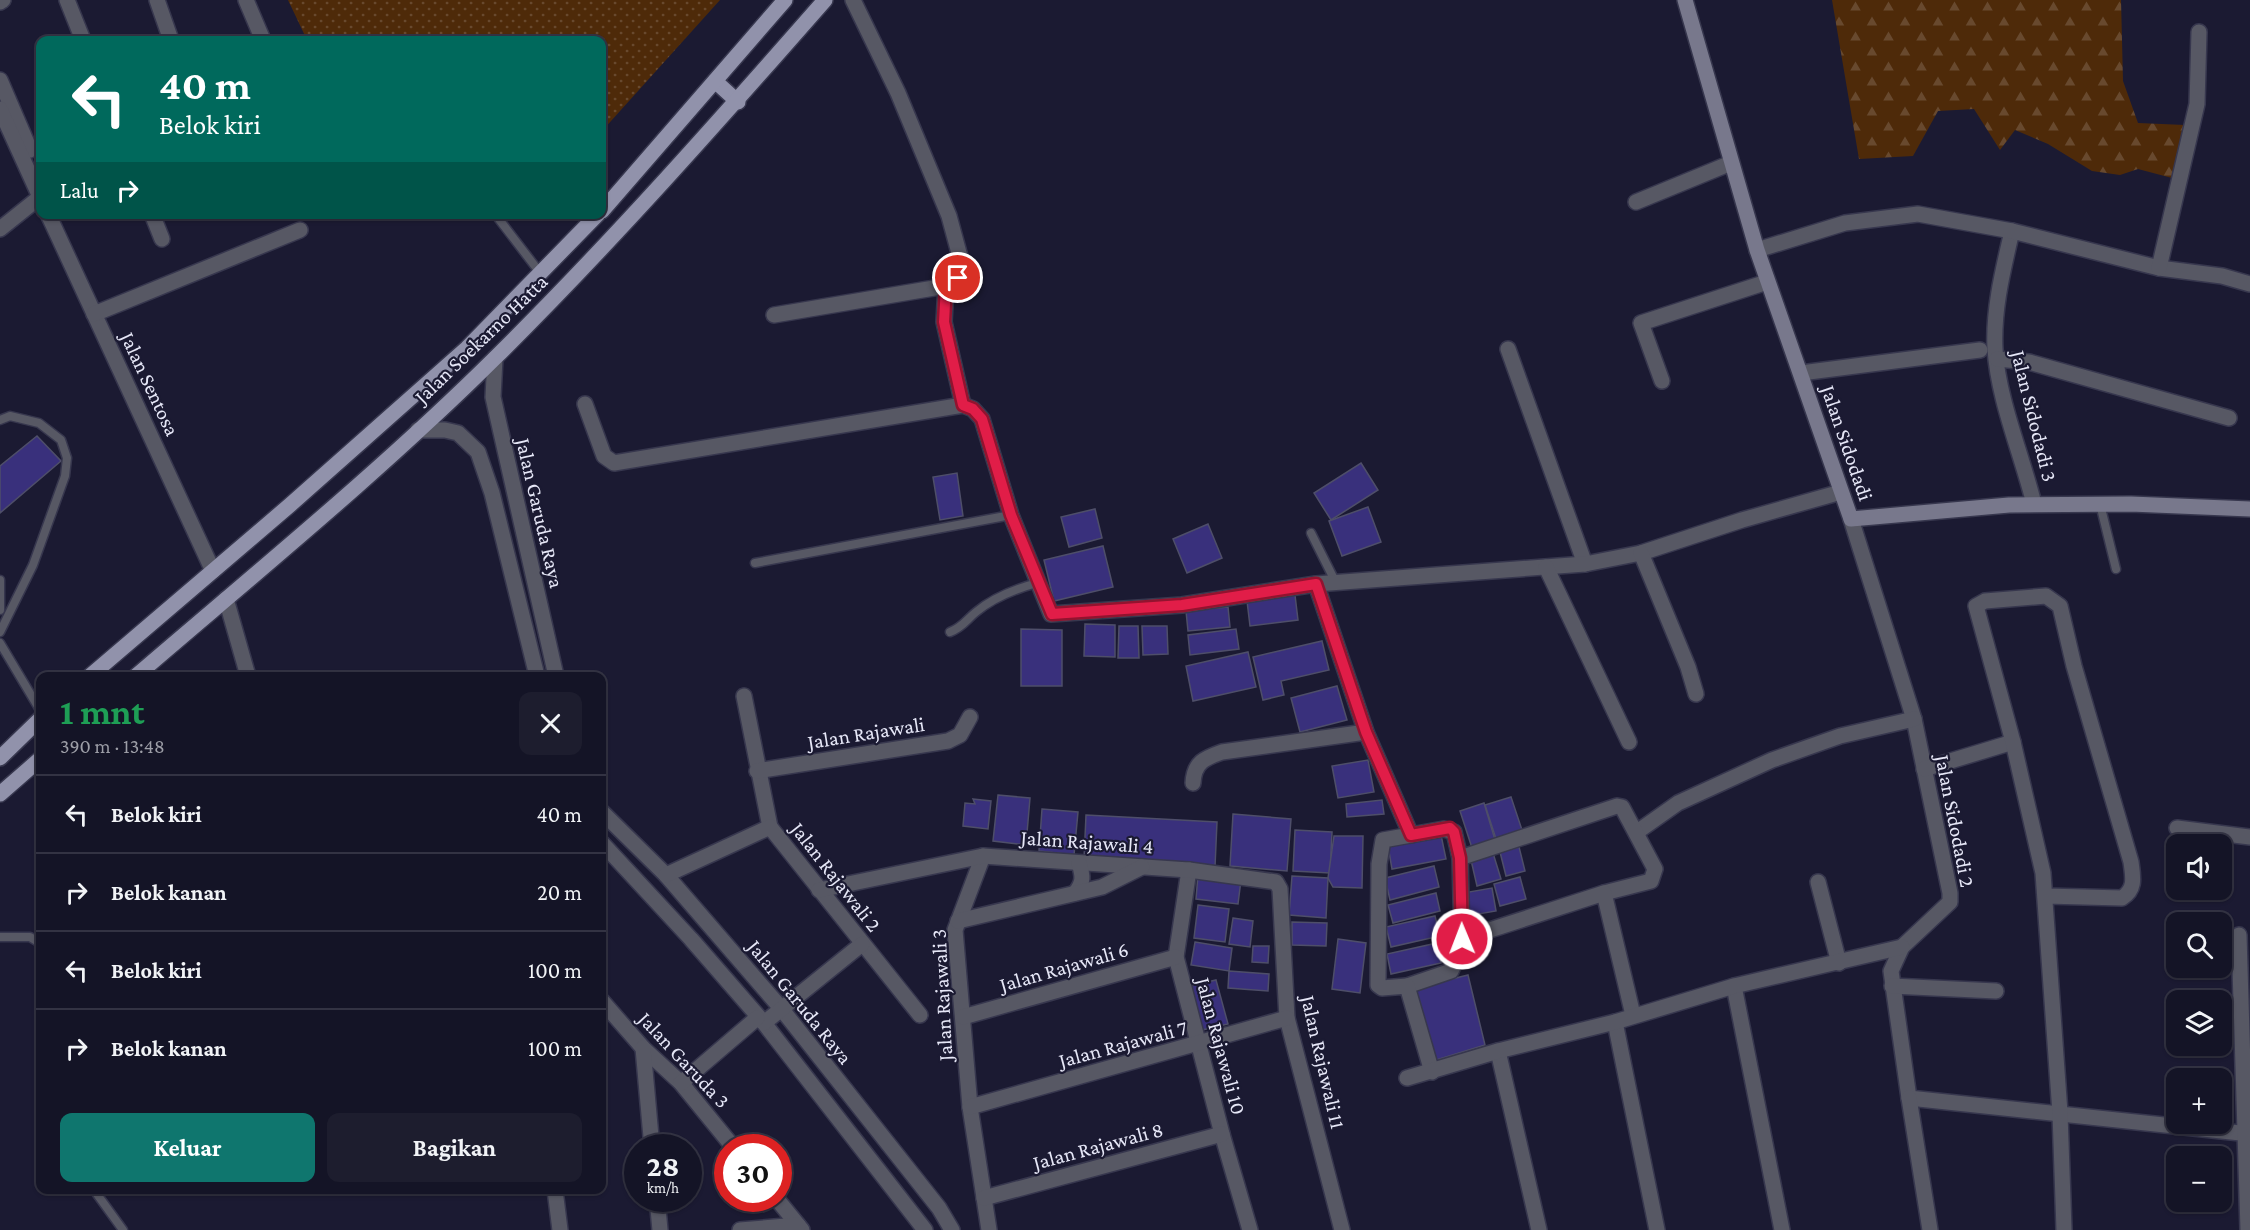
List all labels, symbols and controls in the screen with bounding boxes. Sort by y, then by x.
icon: left [60,60,138,138]
text: 40 m [159,61,251,108]
text: Belok kiri [159,110,261,140]
icon: right [111,174,144,207]
text: Lalu [60,178,99,203]
pin [932,252,983,303]
icon: arrive [941,261,974,294]
street label: Jalan Soekarno Hatta [408,269,553,410]
street label: Jalan Sentosa [115,326,185,440]
street label: Jalan Sidodadi 3 [2006,346,2062,484]
street label: Jalan Sidodadi [1815,380,1878,504]
street label: Jalan Garuda Raya [511,434,569,591]
text: 1 mnt [60,692,145,732]
button: close [519,692,582,755]
street label: Jalan Rajawali [804,712,927,754]
text: 390 m · 13:48 [60,735,165,757]
street label: Jalan Sidodadi 2 [1930,751,1980,889]
icon: left [60,798,93,831]
text: Belok kiri [111,802,202,827]
text: 40 m [537,802,582,827]
street label: Jalan Rajawali 2 [785,816,886,937]
street label: Jalan Rajawali 4 [1018,825,1154,859]
map controls [2166,834,2232,1212]
button: sound [2166,834,2232,900]
icon: right [60,876,93,909]
text: Belok kanan [111,880,227,905]
text: 20 m [537,880,582,905]
position arrow [1430,907,1494,971]
button: search [2166,912,2232,978]
street label: Jalan Rajawali 3 [927,928,958,1064]
street label: Jalan Garuda Raya [741,933,858,1069]
street label: Jalan Rajawali 6 [995,937,1131,997]
icon: left [60,954,93,987]
text: Belok kiri [111,958,202,983]
text: 100 m [528,958,582,983]
street label: Jalan Rajawali 10 [1191,973,1251,1117]
button: layers [2166,990,2232,1056]
street label: Jalan Rajawali 11 [1296,991,1350,1131]
street label: Jalan Garuda 3 [632,1005,735,1113]
street label: Jalan Rajawali 7 [1054,1015,1190,1073]
icon: right [60,1032,93,1065]
text: Belok kanan [111,1036,227,1061]
text: 100 m [528,1036,582,1061]
button: + [2166,1068,2232,1134]
button: Keluar [60,1113,315,1182]
button: Bagikan [327,1113,582,1182]
street label: Jalan Rajawali 8 [1028,1117,1166,1175]
speed limit sign: 30 [714,1134,792,1212]
button: − [2166,1146,2232,1212]
text: 28 [647,1149,679,1182]
text: km/h [647,1180,679,1196]

